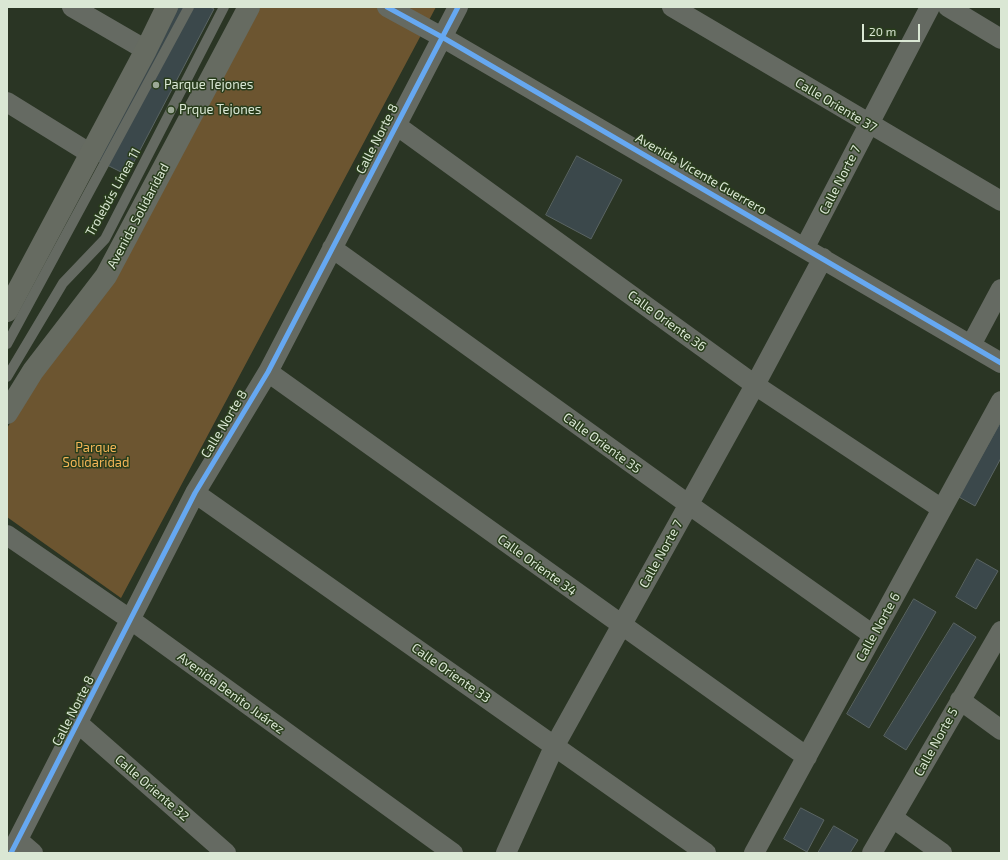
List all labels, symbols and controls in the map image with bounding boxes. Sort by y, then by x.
scale bar [864,16,922,42]
text: 20 m [869,24,896,38]
street label: Calle Oriente 37 [792,74,880,136]
place label: Parque Tejones [164,77,253,93]
marker: Parque Tejones [151,80,161,90]
street label: Calle Norte 8 [353,101,401,177]
place label: Prque Tejones [179,102,261,118]
marker: Prque Tejones [166,105,176,115]
street label: Avenida Vicente Guerrero [633,130,769,218]
street label: Calle Norte 7 [816,143,864,217]
street label: Trolebús Línea 11 [82,145,144,239]
street label: Avenida Solidaridad [104,161,172,271]
street label: Calle Oriente 36 [625,287,709,355]
street label: Calle Norte 8 [198,387,250,461]
street label: Calle Oriente 35 [560,409,644,477]
park label: Parque Solidaridad [63,440,129,471]
street label: Calle Norte 7 [636,517,686,591]
street label: Calle Oriente 34 [494,531,580,599]
street label: Calle Norte 6 [853,590,903,664]
street label: Calle Oriente 33 [408,640,494,706]
street label: Avenida Benito Juárez [174,649,288,737]
street label: Calle Norte 8 [49,673,97,749]
street label: Calle Norte 5 [911,705,961,779]
street label: Calle Oriente 32 [112,752,192,824]

